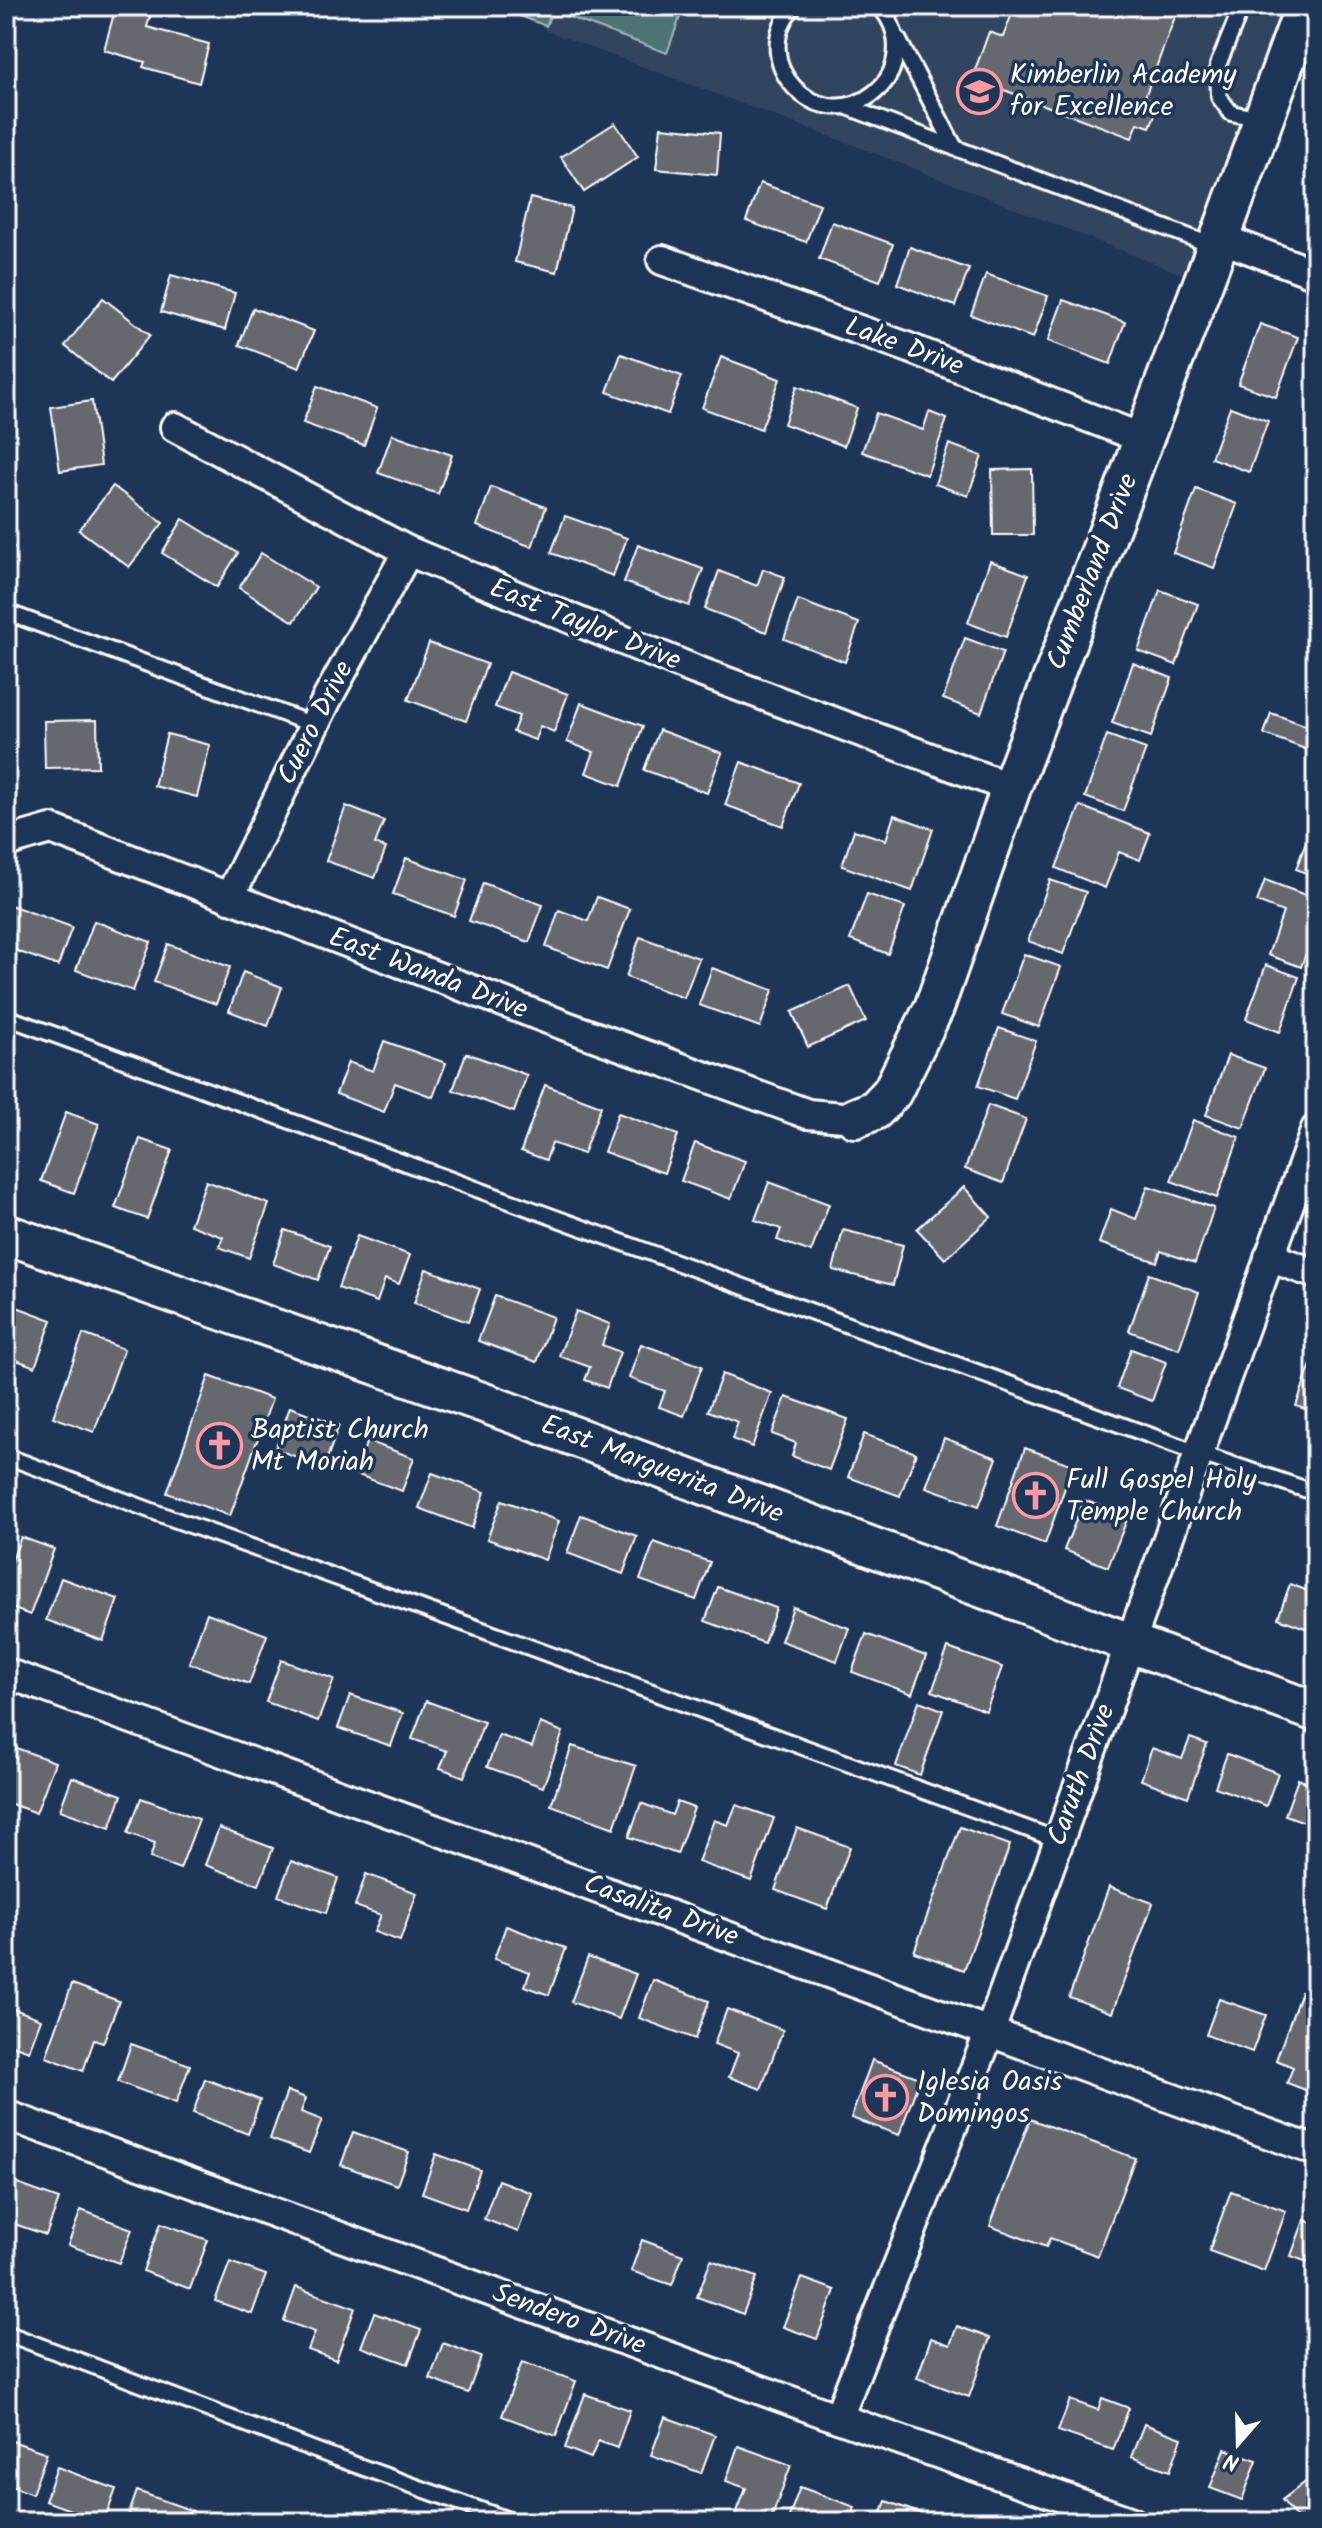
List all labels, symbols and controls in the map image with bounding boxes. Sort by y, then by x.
place label: Kimberlin Academy for Excellence [1010,53,1237,130]
school or university icon: Kimberlin Academy for Excellence [955,67,1003,115]
street label: Lake Drive [838,305,970,389]
street label: Cumberland Drive [1035,467,1151,677]
street label: East Taylor Drive [482,566,688,684]
street label: Cuero Drive [265,653,367,793]
street label: East Wanda Drive [322,915,535,1033]
street label: East Marguerita Drive [534,1403,790,1537]
place label: Baptist Church Mt Moriah [251,1408,429,1485]
church icon: Baptist Church Mt Moriah [196,1422,244,1470]
place label: Full Gospel Holy Temple Church [1066,1458,1257,1535]
church icon: Full Gospel Holy Temple Church [1011,1472,1059,1520]
street label: Caruth Drive [1036,1697,1129,1852]
street label: Casalita Drive [577,1862,745,1960]
place label: Iglesia Oasis Domingos [917,2060,1062,2137]
church icon: Iglesia Oasis Domingos [862,2074,910,2122]
street label: Sendero Drive [486,2271,653,2369]
north arrow [1198,2404,1278,2484]
text: N [1219,2442,1245,2479]

